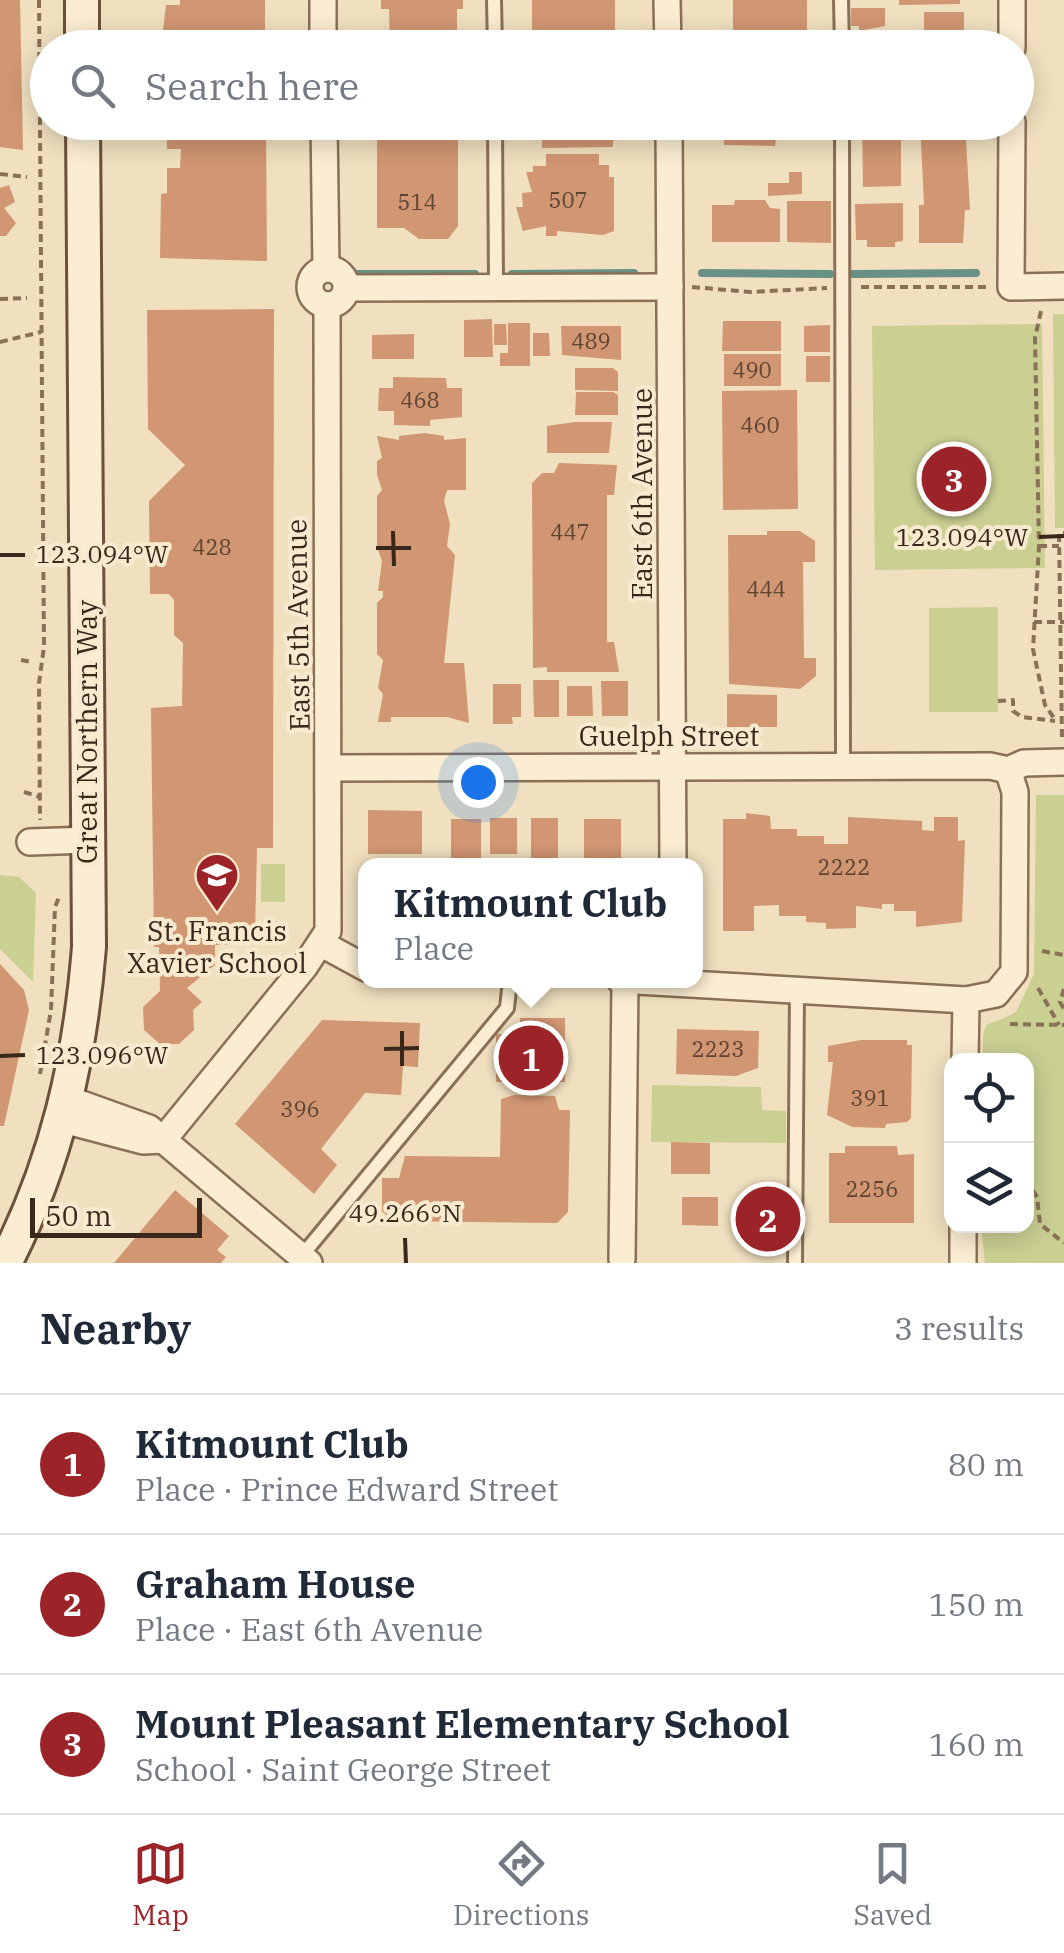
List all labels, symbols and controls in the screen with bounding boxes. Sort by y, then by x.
search box [30,30,1034,140]
icon: search [65,58,120,113]
text: Search here [145,61,359,110]
house number: 507 [548,185,588,214]
house number: 514 [397,187,437,216]
house number: 489 [571,326,611,355]
house number: 490 [732,355,772,384]
house number: 468 [400,385,440,414]
street label: East 6th Avenue [623,388,660,600]
house number: 460 [740,410,780,439]
pin: 3 [922,442,986,516]
house number: 447 [550,517,590,546]
street label: East 5th Avenue [277,519,318,731]
text: 123.094°W [896,520,1028,553]
house number: 428 [192,532,232,561]
text: 123.094°W [36,537,168,570]
house number: 444 [746,574,786,603]
street label: Great Northern Way [68,600,105,864]
street label: Guelph Street [579,717,759,754]
your location [453,757,504,808]
school or university icon: St. Francis Xavier School [194,852,240,913]
house number: 2222 [818,852,870,881]
popup [358,858,703,988]
text: Kitmount Club [394,878,667,927]
place label: St. Francis Xavier School [127,912,307,981]
text: Place [394,927,474,969]
pin: 1 [498,1020,564,1096]
house number: 2223 [692,1034,744,1063]
text: 123.096°W [36,1038,168,1071]
map controls [944,1053,1034,1233]
button: locate [944,1053,1034,1143]
house number: 391 [850,1083,890,1112]
house number: 396 [280,1094,320,1123]
button: layers [944,1143,1034,1233]
house number: 2256 [846,1174,898,1203]
pin: 2 [736,1182,800,1256]
scale bar [30,1193,202,1238]
text: 49.266°N [349,1196,461,1229]
text: 50 m [45,1197,112,1234]
text: Nearby [40,1301,191,1356]
text: 3 results [894,1307,1024,1349]
text: Kitmount Club [135,1419,409,1468]
text: 1 [63,1443,82,1485]
text: 80 m [948,1443,1024,1485]
text: Place · Prince Edward Street [135,1468,558,1510]
text: Graham House [135,1559,415,1608]
text: 2 [63,1583,82,1625]
text: 150 m [928,1583,1024,1625]
text: Place · East 6th Avenue [135,1608,483,1650]
text: Mount Pleasant Elementary School [135,1699,790,1748]
text: 3 [63,1723,82,1765]
text: 160 m [928,1723,1024,1765]
text: School · Saint George Street [135,1748,551,1790]
tab: Map [132,1836,189,1933]
tab: Directions [453,1836,590,1933]
tab: Saved [854,1836,932,1933]

